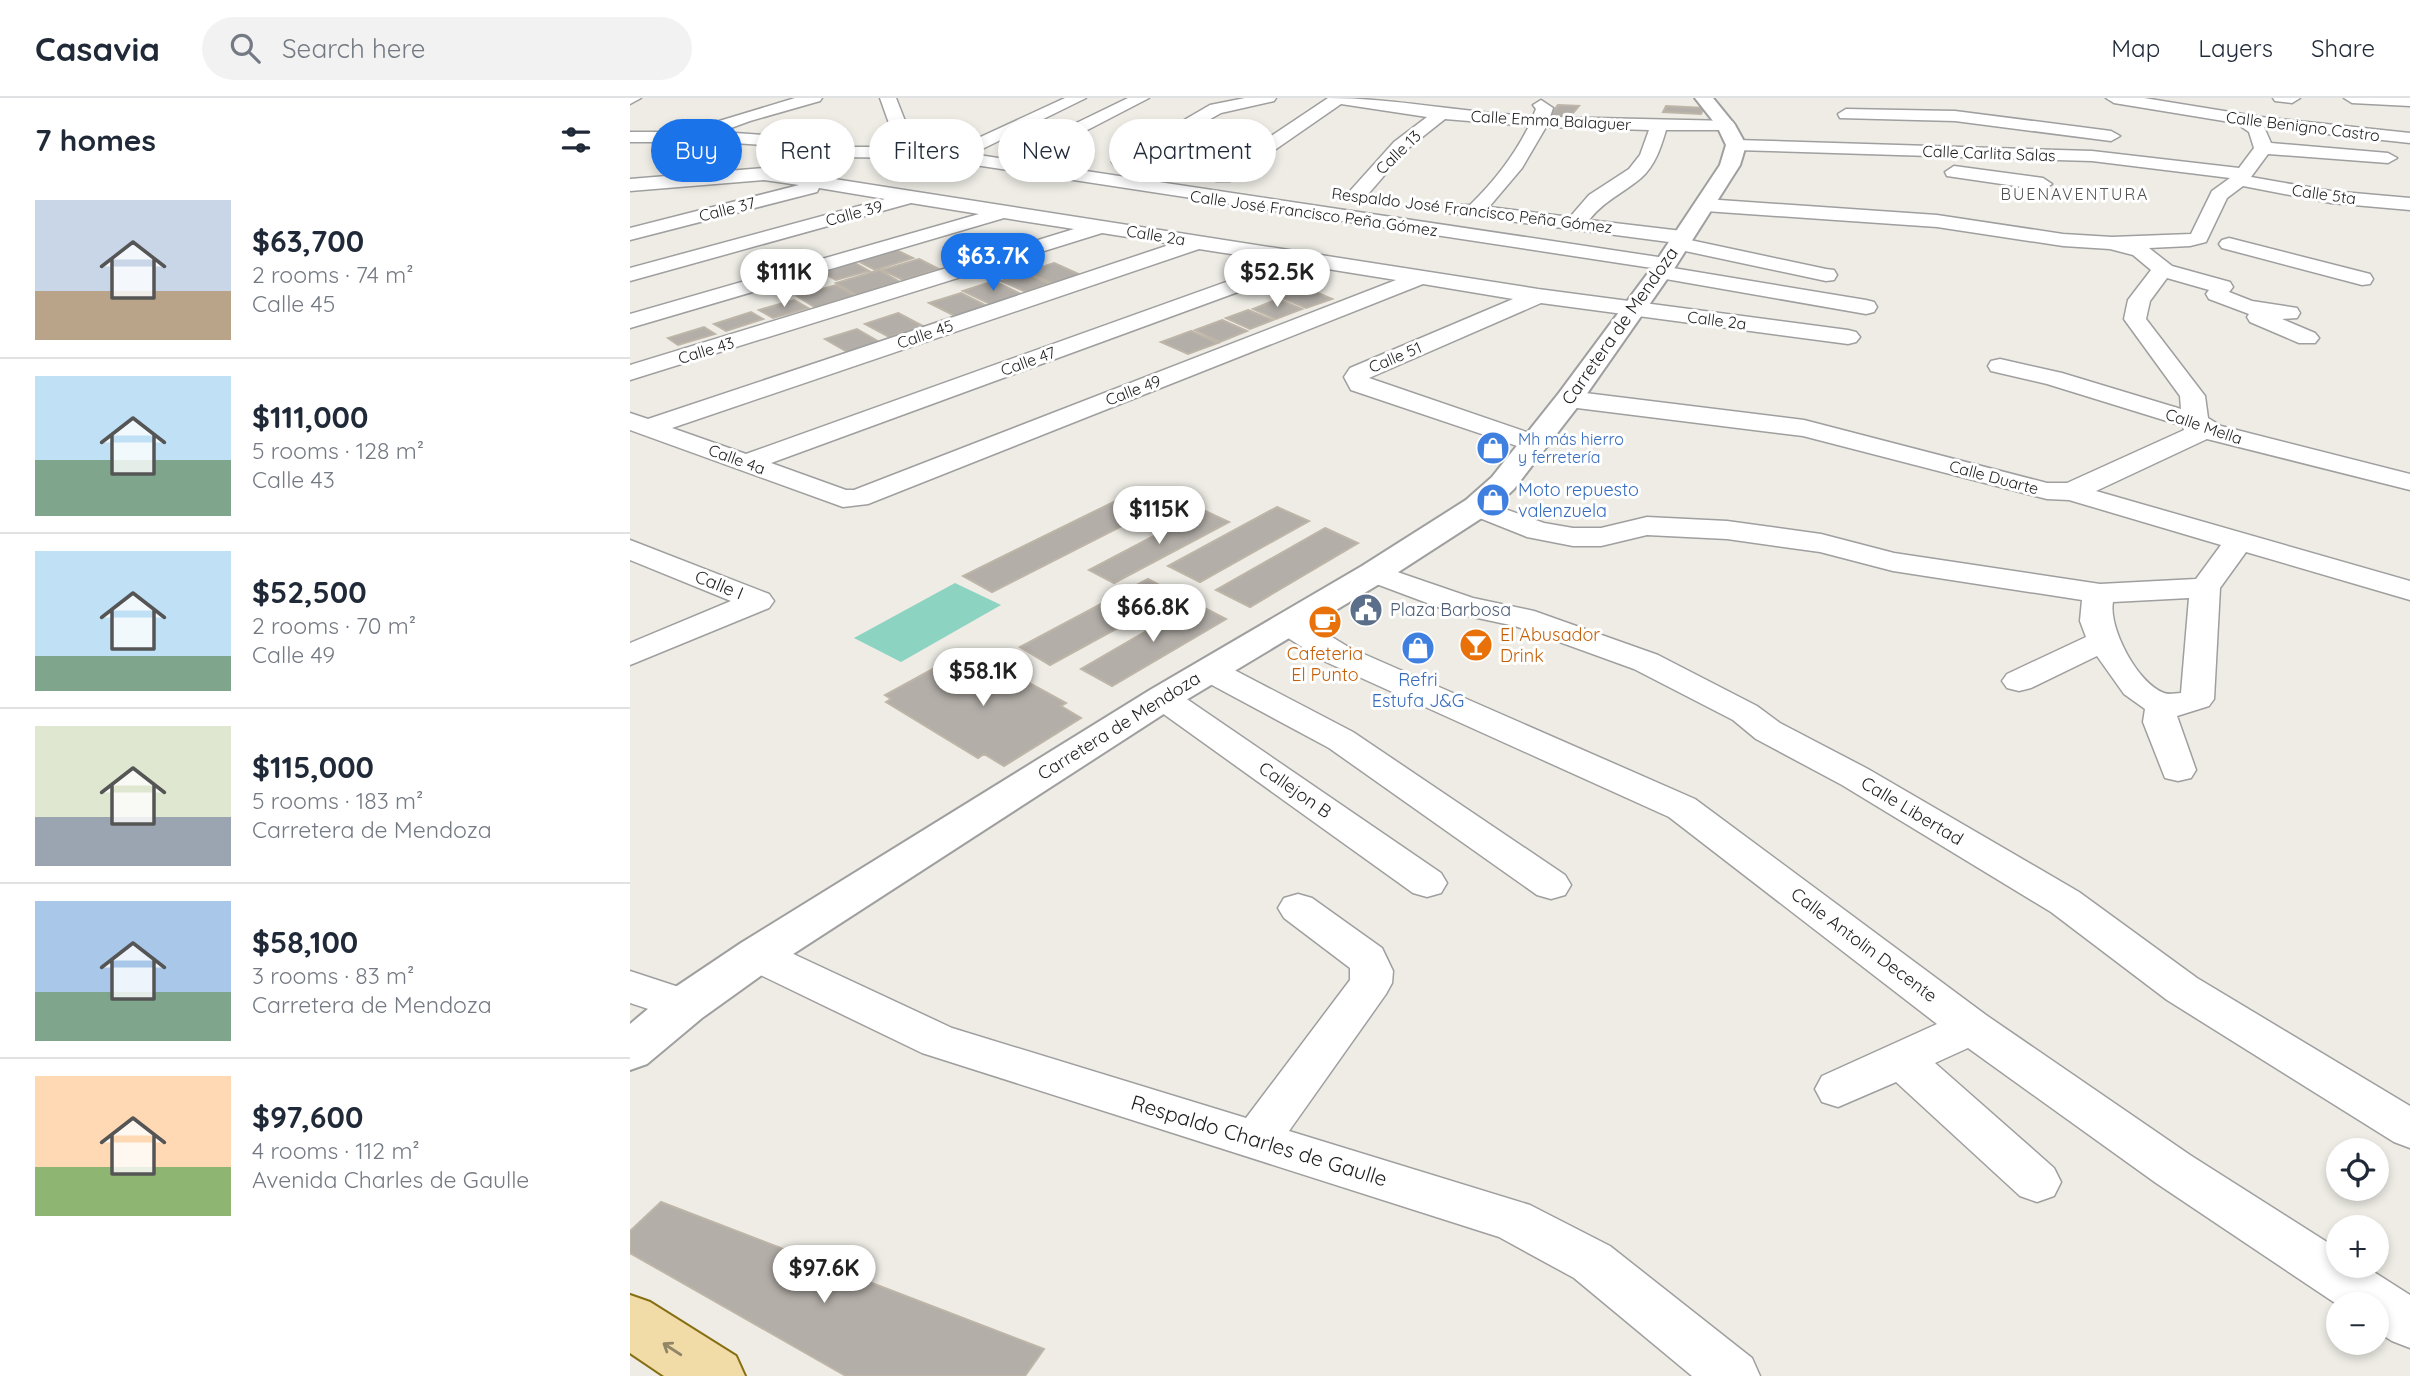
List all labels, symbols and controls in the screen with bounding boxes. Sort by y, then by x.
search box [202,17,692,80]
text: Casavia [35,28,160,69]
icon: search [226,29,264,67]
text: Search here [282,32,426,65]
text: Map [2111,33,2160,63]
text: Layers [2198,33,2273,63]
text: Share [2311,33,2375,63]
street label: Calle Emma Balaguer [1470,106,1632,134]
street label: Calle Benigno Castro [2225,107,2381,145]
chip: Buy [651,119,742,182]
chip: Rent [756,119,855,182]
chip: Filters [869,119,984,182]
chip: New [998,119,1095,182]
chip: Apartment [1109,119,1276,182]
text: 7 homes [35,121,156,159]
icon: filters [557,121,595,159]
street label: Calle 13 [1371,126,1425,178]
street label: Calle Carlita Salas [1922,141,2056,165]
street label: Calle 5ta [2291,180,2357,208]
street label: Respaldo José Francisco Peña Gómez [1330,183,1614,237]
district label: BUENAVENTURA [2001,184,2149,204]
street label: Calle José Francisco Peña Gómez [1189,186,1439,240]
street label: Calle 37 [697,192,757,226]
street label: Calle 39 [823,196,885,230]
street label: Calle 2a [1125,220,1187,250]
text: $63,700 [252,222,364,260]
icon: home [91,228,175,312]
pin: $63.7K [936,234,1050,293]
text: $63.7K [957,241,1029,270]
street label: Carretera de Mendoza [1556,242,1683,409]
pin: $111K [735,250,833,309]
pin: $52.5K [1220,250,1334,309]
text: $111K [756,257,812,286]
text: $52.5K [1240,257,1314,286]
text: 2 rooms · 74 m² [252,260,414,289]
text: Calle 45 [252,289,335,318]
street label: Calle 2a [1686,306,1748,334]
street label: Calle 45 [894,315,956,353]
street label: Calle 43 [676,332,736,368]
street label: Calle 51 [1366,337,1424,377]
street label: Calle 47 [998,342,1058,380]
street label: Calle 49 [1102,370,1164,410]
text: $111,000 [252,398,368,436]
icon: home [91,404,175,488]
street label: Calle Mella [2163,404,2245,448]
shop icon: Mh más hierro y ferretería [1474,429,1512,467]
place label: Mh más hierro y ferretería [1518,429,1624,467]
text: 5 rooms · 128 m² [252,436,424,465]
street label: Calle 4a [706,440,768,478]
street label: Calle Duarte [1947,455,2041,499]
text: Calle 43 [252,465,335,494]
place label: Moto repuesto valenzuela [1518,478,1639,522]
shop icon: Moto repuesto valenzuela [1474,481,1512,519]
pin: $115K [1110,486,1208,546]
text: $115K [1129,494,1189,523]
street label: Calle I [692,564,747,605]
text: $52,500 [252,573,367,611]
icon: home [91,579,175,663]
pin: $66.8K [1096,584,1210,644]
public building icon: Plaza Barbosa [1347,591,1385,629]
text: $66.8K [1117,592,1189,621]
place label: Plaza Barbosa [1390,598,1511,621]
cafe icon: Cafeteria El Punto [1306,603,1344,641]
text: 2 rooms · 70 m² [252,611,416,640]
place label: El Abusador Drink [1500,623,1600,667]
bar icon: El Abusador Drink [1457,626,1495,664]
shop icon: Refri Estufa J&G [1399,629,1437,667]
text: Calle 49 [252,640,335,669]
place label: Cafeteria El Punto [1287,642,1363,686]
pin: $58.1K [926,648,1040,708]
text: $58.1K [949,656,1017,685]
street label: Carretera de Mendoza [1033,666,1204,785]
place label: Refri Estufa J&G [1372,668,1464,712]
text: $115,000 [252,748,374,786]
icon: home [91,754,175,838]
street label: Callejon B [1254,756,1336,823]
street label: Calle Libertad [1857,771,1968,850]
text: 5 rooms · 183 m² [252,786,423,815]
text: Carretera de Mendoza [252,815,492,844]
street label: Calle Antolin Decente [1787,882,1942,1007]
text: $58,100 [252,923,358,961]
icon: home [91,929,175,1013]
text: 3 rooms · 83 m² [252,961,414,990]
text: Carretera de Mendoza [252,990,492,1019]
street label: Respaldo Charles de Gaulle [1128,1089,1390,1191]
text: $97,600 [252,1098,363,1136]
icon: home [91,1104,175,1188]
text: 4 rooms · 112 m² [252,1136,420,1165]
map controls [2326,1138,2389,1355]
button: locate [2326,1138,2389,1201]
text: Avenida Charles de Gaulle [252,1165,529,1194]
button: + [2326,1215,2389,1278]
pin: $97.6K [767,1246,881,1305]
text: $97.6K [789,1253,859,1282]
button: − [2326,1292,2389,1355]
one-way arrow [663,1341,683,1355]

